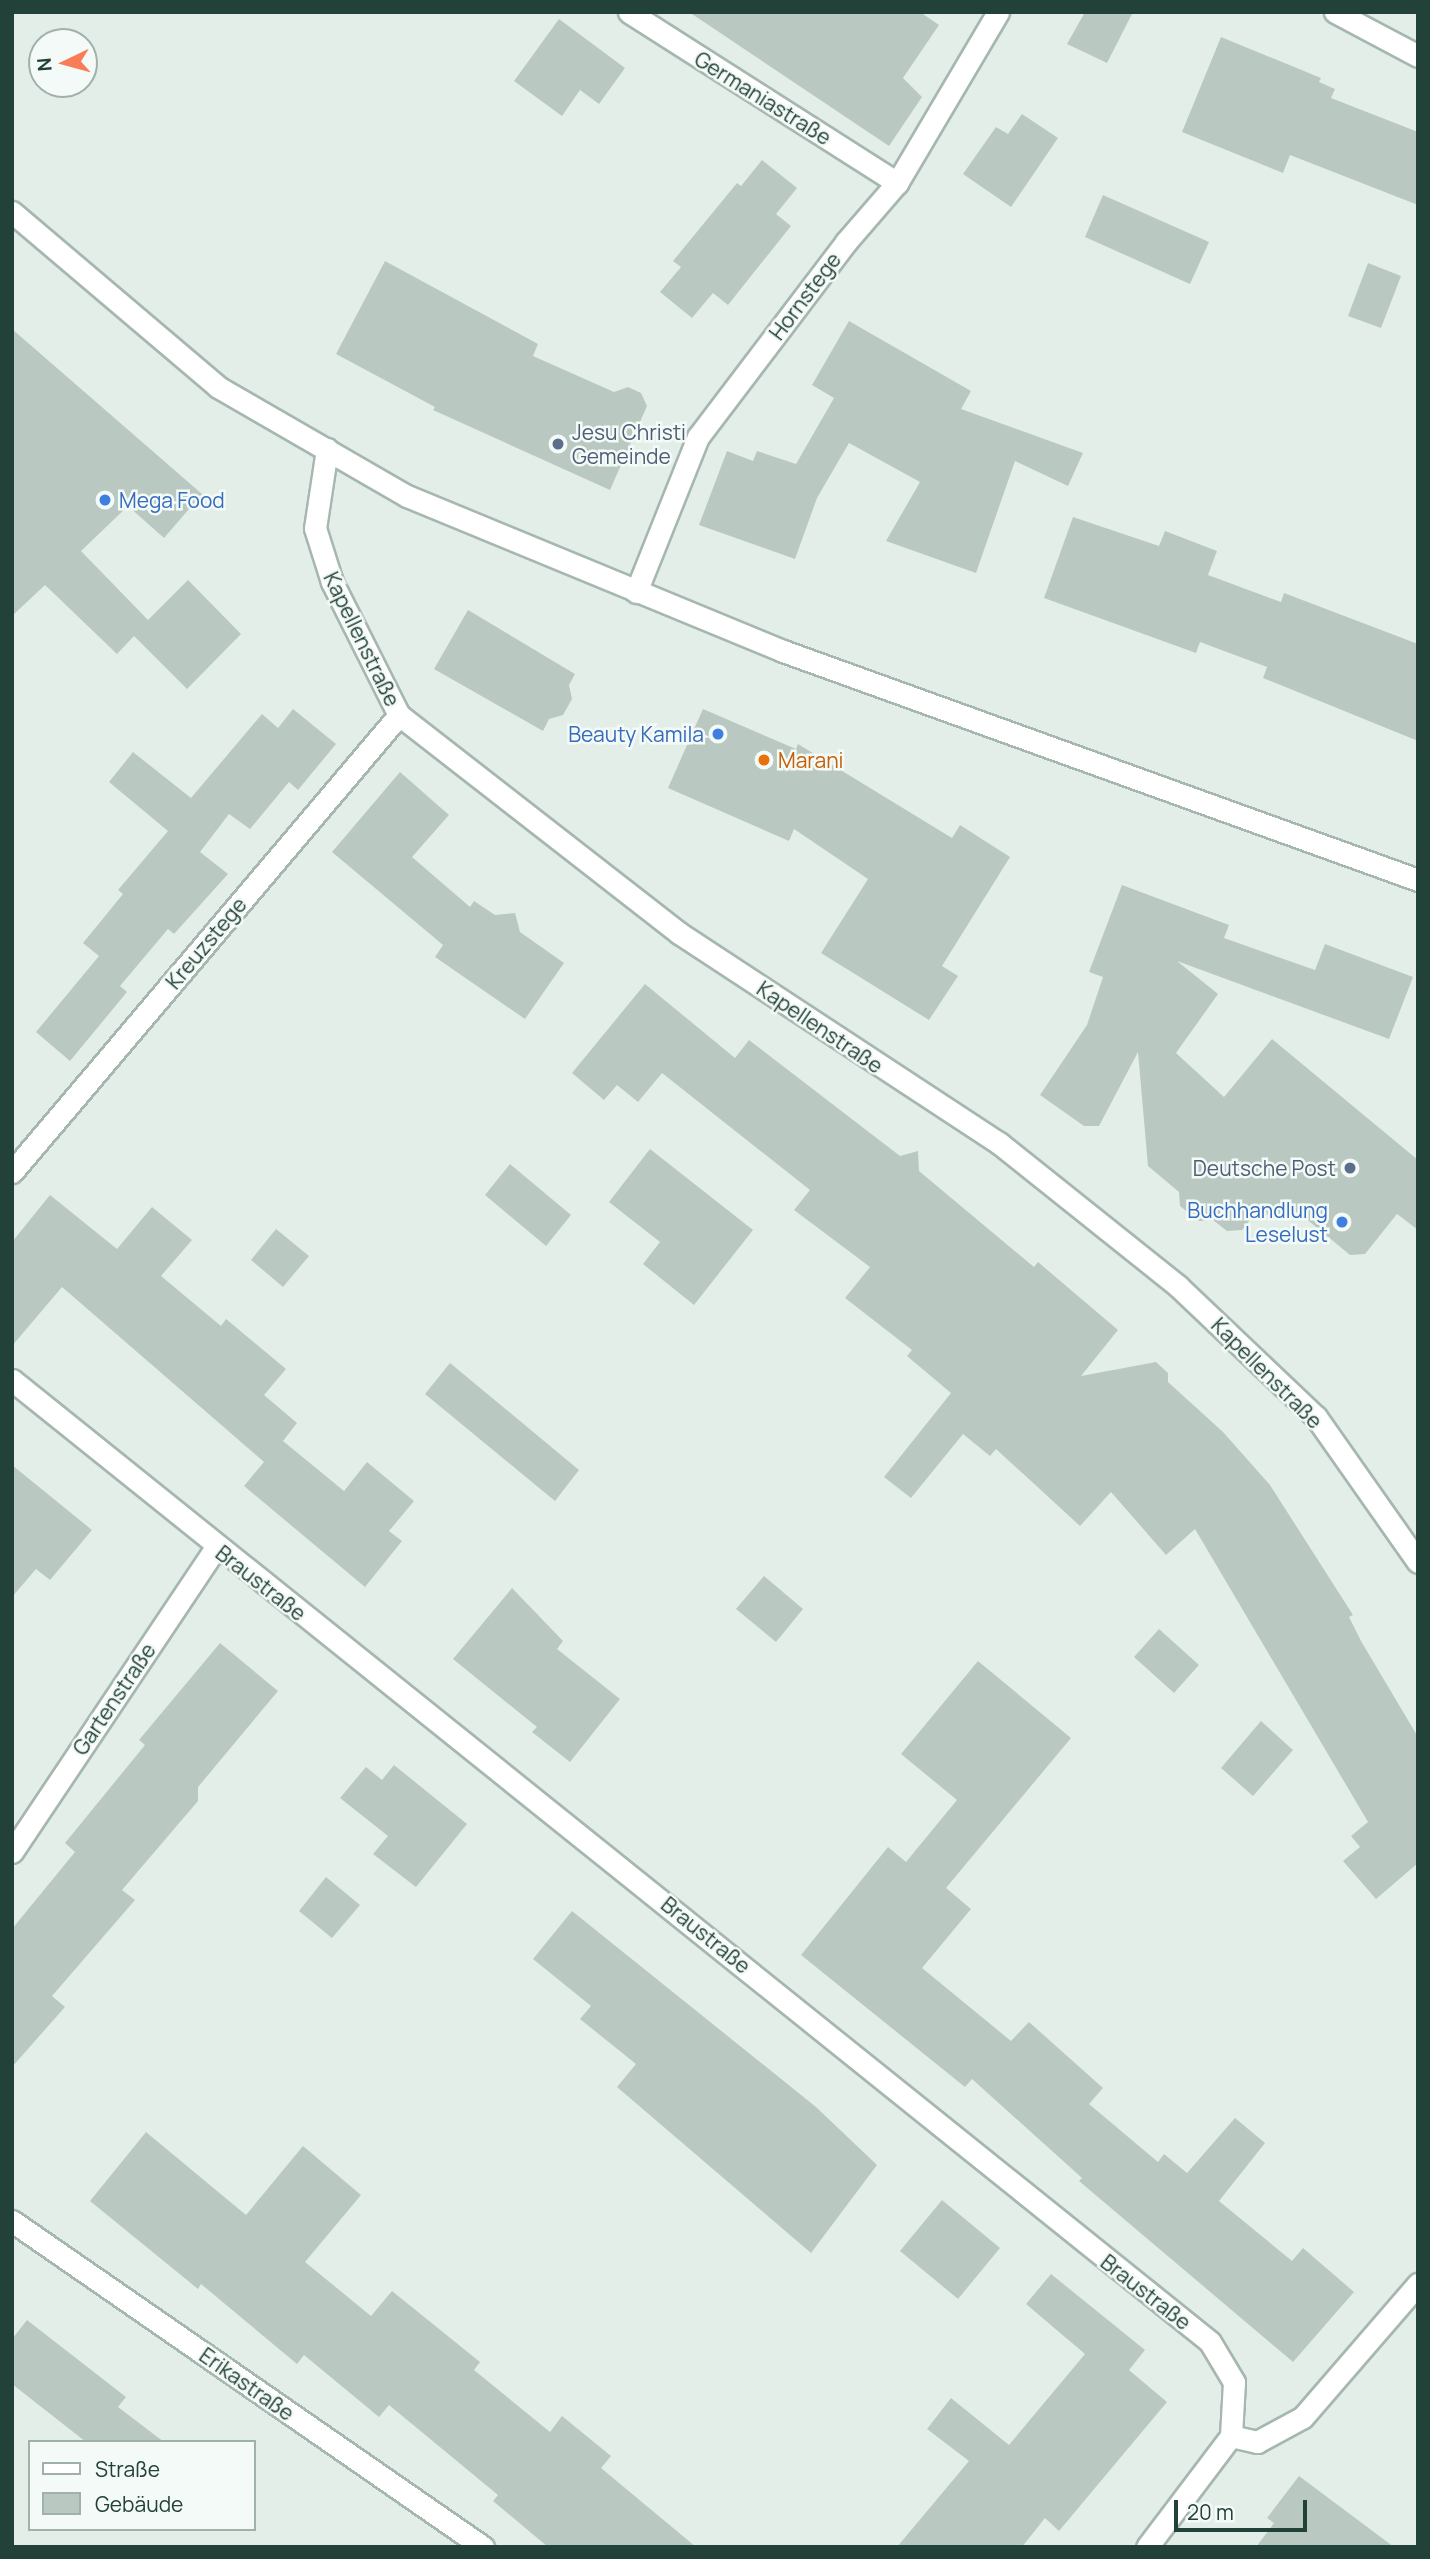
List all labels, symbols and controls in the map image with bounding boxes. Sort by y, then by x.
north arrow [28,28,98,98]
street label: Germaniastraße [690,46,836,150]
text: N [31,57,58,73]
street label: Hornstege [764,247,846,345]
place label: Jesu Christi Gemeinde [572,419,686,469]
marker: Jesu Christi Gemeinde [550,436,566,452]
place label: Mega Food [119,487,225,513]
marker: Mega Food [97,492,113,508]
street label: Kapellenstraße [319,568,405,710]
place label: Beauty Kamila [568,721,704,747]
marker: Beauty Kamila [710,726,726,742]
place label: Marani [778,747,844,773]
marker: Marani [756,752,772,768]
street label: Kreuzstege [160,892,252,994]
street label: Kapellenstraße [752,976,888,1078]
place label: Deutsche Post [1193,1155,1336,1181]
marker: Deutsche Post [1342,1160,1358,1176]
place label: Buchhandlung Leselust [1187,1197,1328,1247]
marker: Buchhandlung Leselust [1334,1214,1350,1230]
street label: Kapellenstraße [1206,1312,1328,1434]
street label: Braustraße [211,1540,311,1626]
street label: Gartenstraße [67,1638,161,1760]
street label: Braustraße [656,1891,756,1979]
street label: Braustraße [1096,2249,1196,2335]
street label: Erikastraße [195,2342,299,2426]
legend [28,2440,256,2531]
text: Straße [95,2455,160,2483]
scale bar [1178,2486,1311,2530]
text: Gebäude [95,2490,183,2518]
text: 20 m [1187,2498,1234,2526]

